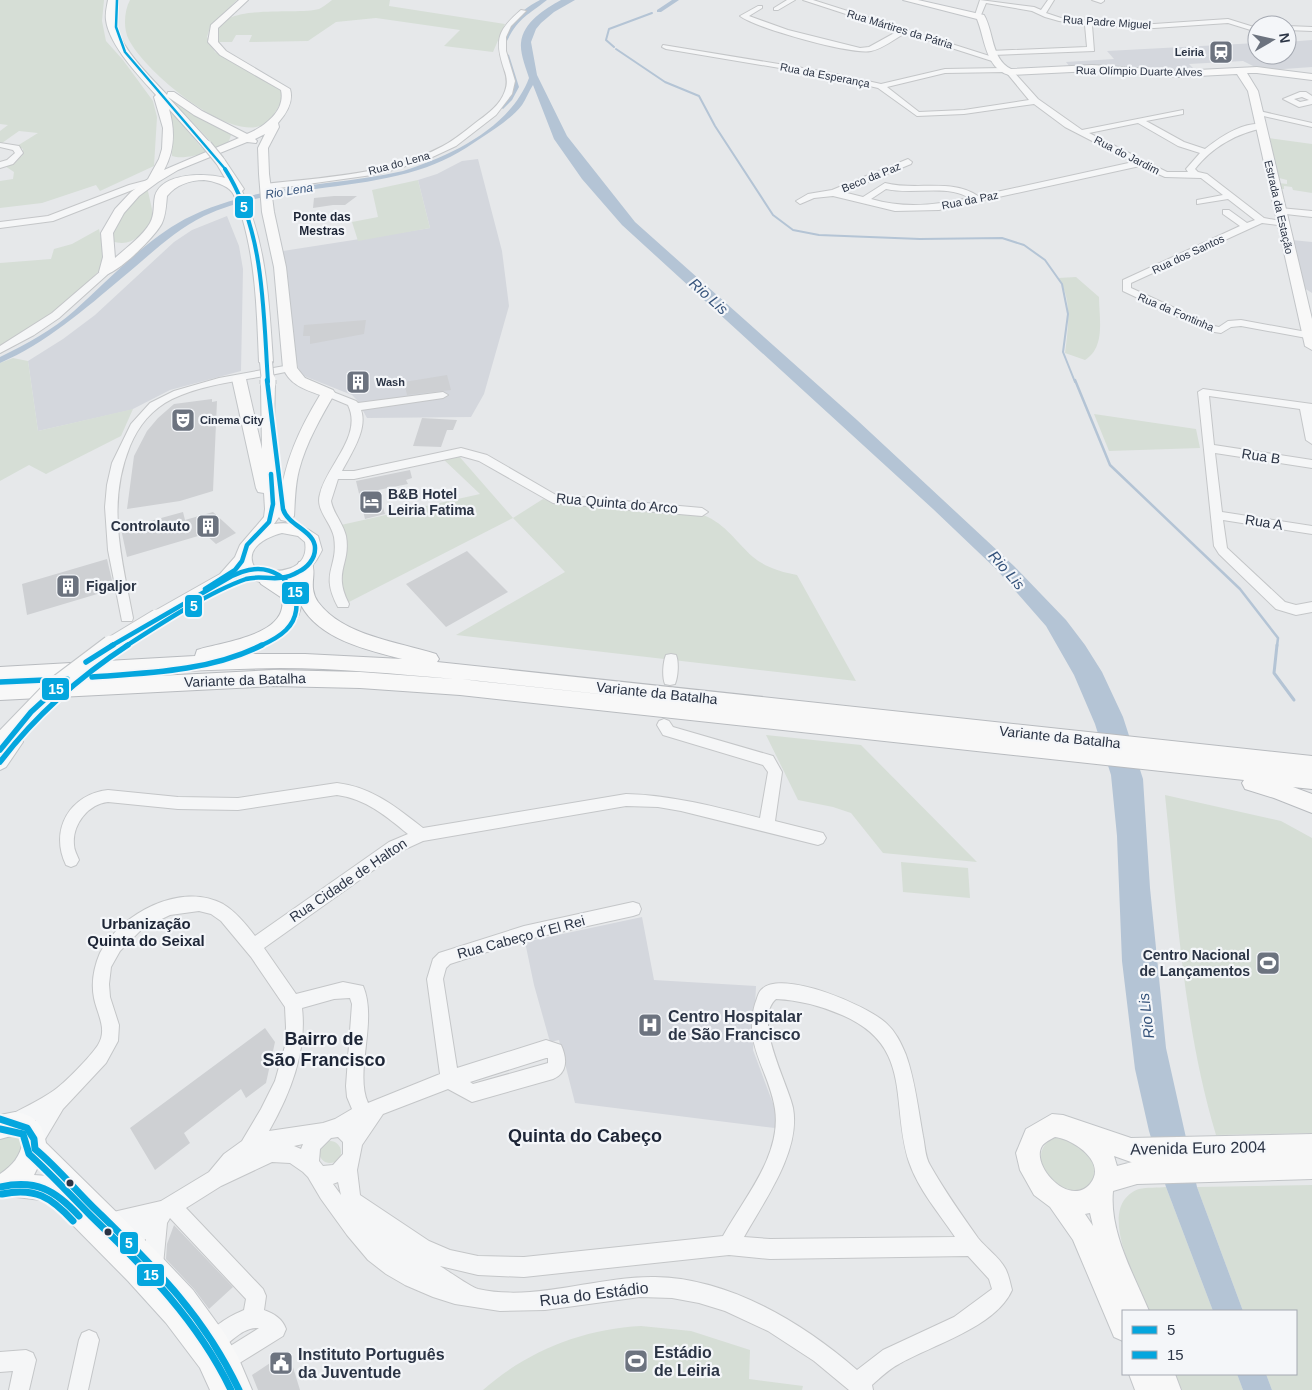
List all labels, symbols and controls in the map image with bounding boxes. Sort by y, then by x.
street label: Rua Mártires da Pátria [846,7,955,51]
street label: Rua Padre Miguel [1063,13,1151,31]
north arrow [1247,15,1297,65]
text: N [1276,32,1294,44]
station icon: Leiria [1208,39,1234,65]
place label: Leiria [1175,46,1205,58]
street label: Rua da Esperança [779,60,872,90]
street label: Rua Olímpio Duarte Alves [1076,64,1203,78]
street label: Rua do Jardim [1092,133,1162,177]
street label: Rua do Lena [367,149,432,177]
street label: Estrada da Estação [1262,159,1296,255]
street label: Beco da Paz [840,160,902,194]
water label: Rio Lena [264,180,314,202]
street label: Rua da Paz [941,189,999,211]
line badge: 5 [234,195,254,219]
text: 5 [240,199,248,215]
district label: Ponte das Mestras [293,210,351,238]
street label: Rua dos Santos [1150,232,1226,276]
water label: Rio Lis [686,274,732,318]
street label: Rua da Fontinha [1136,291,1217,334]
building icon: Wash [345,369,371,395]
place label: Wash [376,376,405,388]
theatre icon: Cinema City [170,407,196,433]
place label: Cinema City [200,414,264,426]
street label: Rua B [1241,445,1281,467]
place label: B&B Hotel Leiria Fatima [388,486,475,518]
hotel icon: B&B Hotel Leiria Fatima [358,489,384,515]
street label: Rua Quinta do Arco [555,490,679,516]
street label: Rua A [1244,511,1285,533]
building icon: Controlauto [195,513,221,539]
place label: Controlauto [111,518,190,534]
water label: Rio Lis [986,547,1029,593]
building icon: Figaljor [55,573,81,599]
place label: Figaljor [86,578,137,594]
line badge: 15 [281,581,310,605]
text: 15 [287,584,303,600]
line badge: 5 [184,594,203,618]
text: 5 [190,598,198,614]
street label: Variante da Batalha [184,670,306,690]
line badge: 15 [41,677,70,701]
street label: Variante da Batalha [596,679,719,707]
text: 15 [48,681,64,697]
street label: Variante da Batalha [999,723,1122,751]
street label: Rua Cidade de Halton [286,835,410,925]
street label: Rua Cabeço d´El Rei [455,912,587,962]
district label: Urbanização Quinta do Seixal [87,915,205,949]
place label: Centro Nacional de Lançamentos [1140,947,1250,979]
sports icon: Centro Nacional de Lançamentos [1255,950,1281,976]
water label: Rio Lis [1135,992,1157,1040]
place label: Centro Hospitalar de São Francisco [668,1008,802,1043]
hospital icon: Centro Hospitalar de São Francisco [637,1012,663,1038]
district label: Bairro de São Francisco [262,1029,386,1070]
district label: Quinta do Cabeço [508,1126,662,1146]
street label: Avenida Euro 2004 [1130,1138,1266,1158]
unlabelled marker [65,1178,75,1188]
unlabelled marker [103,1227,113,1237]
line badge: 5 [119,1231,139,1255]
text: 5 [125,1235,133,1251]
line badge: 15 [136,1263,165,1287]
text: 15 [143,1267,159,1283]
street label: Rua do Estádio [539,1279,649,1309]
legend [1122,1310,1297,1375]
text: 5 [1167,1321,1175,1338]
place label: Estádio de Leiria [654,1344,720,1379]
place label: Instituto Português da Juventude [298,1346,445,1381]
text: 15 [1167,1346,1184,1363]
sports icon: Estádio de Leiria [623,1348,649,1374]
public building icon: Instituto Português da Juventude [268,1350,294,1376]

